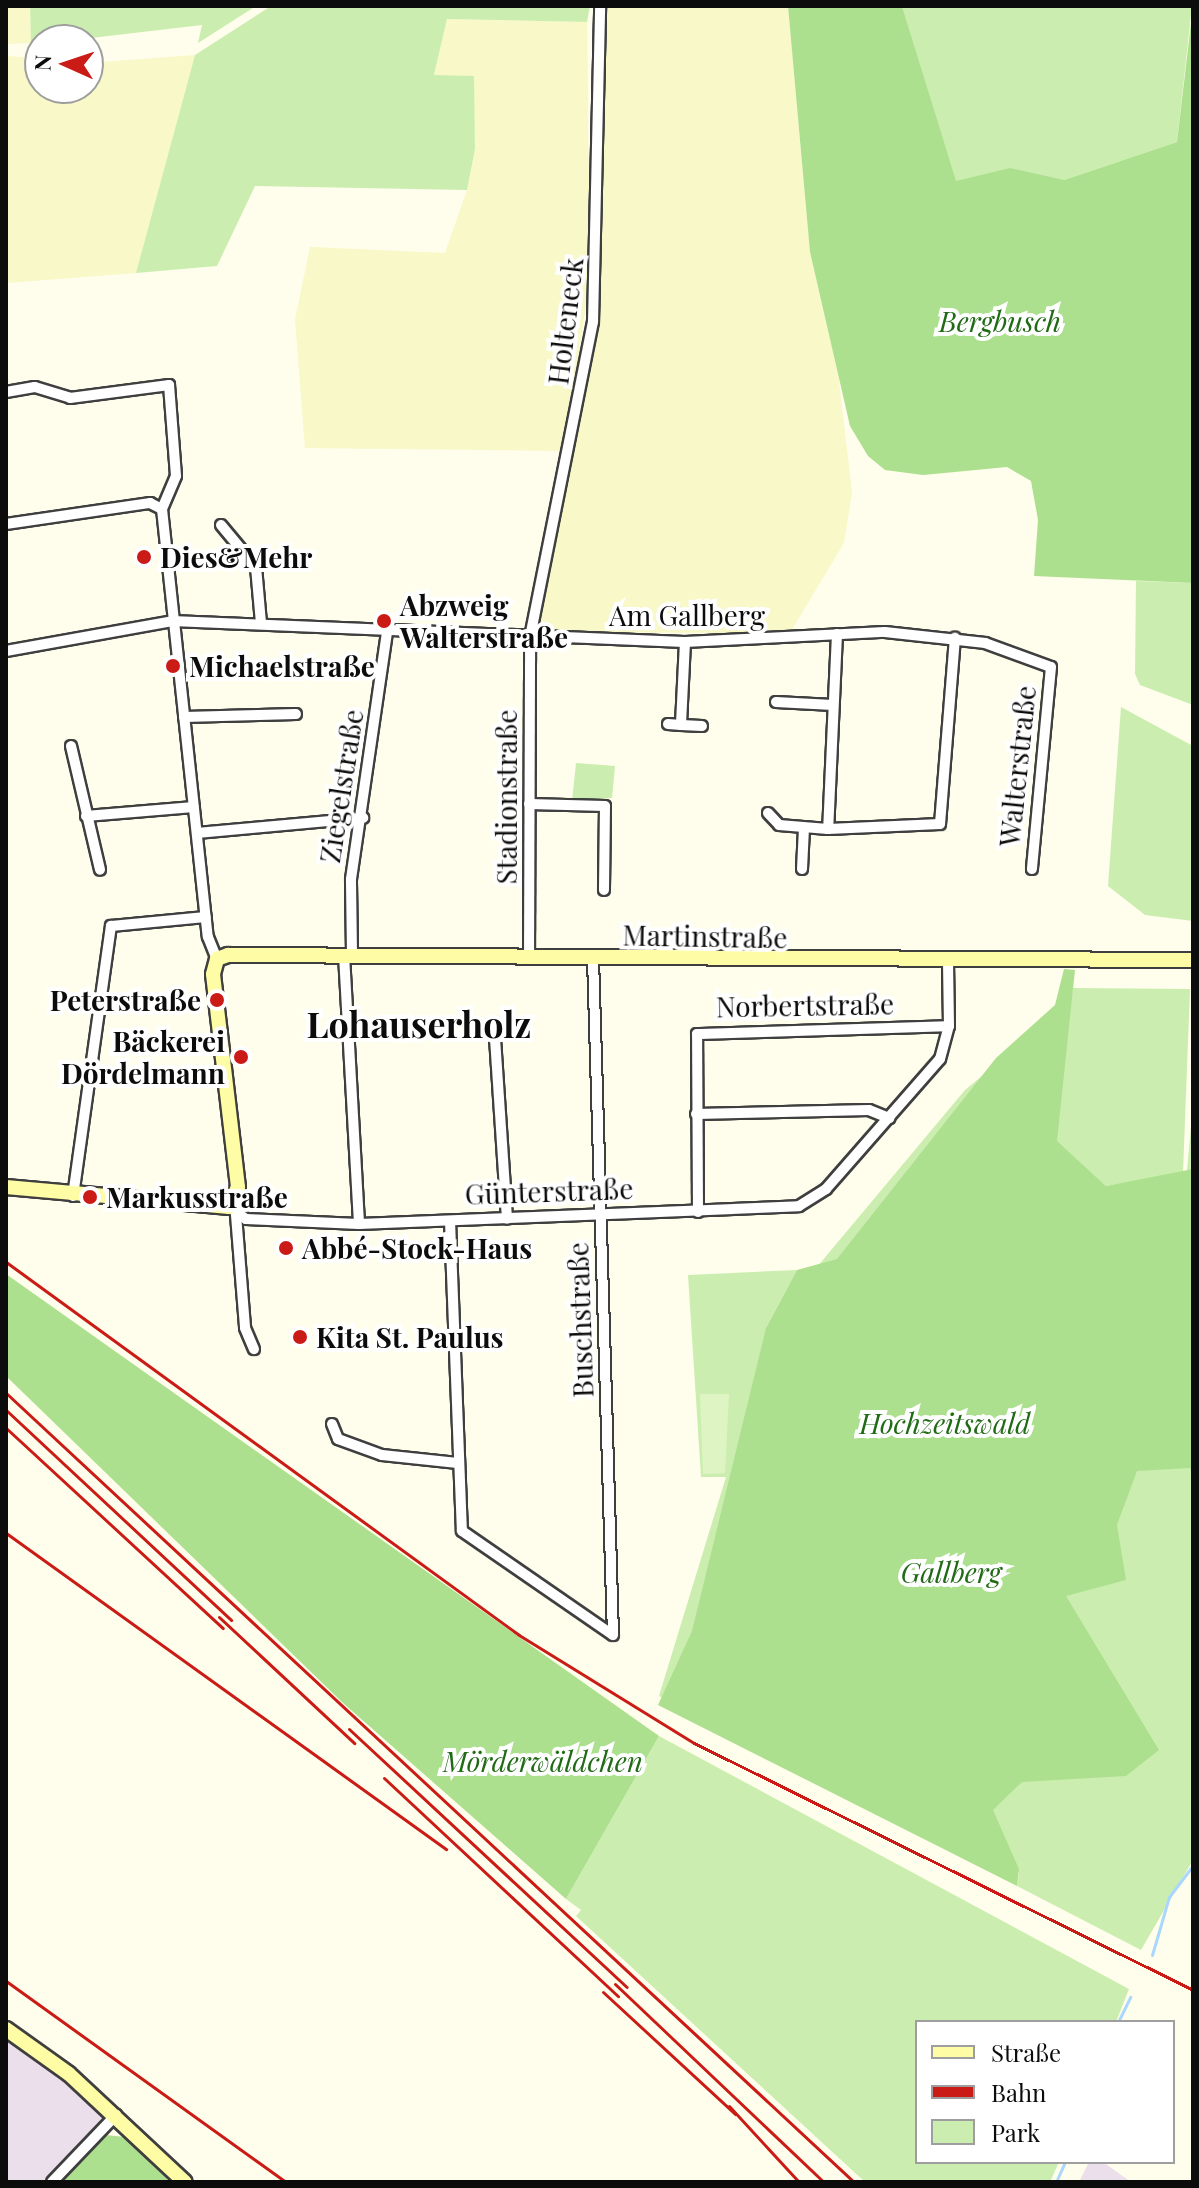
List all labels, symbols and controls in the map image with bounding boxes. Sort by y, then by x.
north arrow [24,24,104,104]
text: N [27,54,57,72]
street label: Holteneck [541,256,589,386]
park label: Bergbusch [939,304,1061,338]
place label: Dies&Mehr [160,540,312,574]
marker: Dies&Mehr [135,548,153,566]
place label: Abzweig Walterstraße [400,588,568,654]
street label: Am Gallberg [609,598,765,632]
marker: Abzweig Walterstraße [375,612,393,630]
place label: Michaelstraße [189,649,375,683]
marker: Michaelstraße [164,657,182,675]
street label: Walterstraße [992,684,1042,848]
street label: Ziegelstraße [312,707,370,865]
street label: Stadionstraße [489,710,523,884]
street label: Martinstraße [622,918,788,954]
place label: Peterstraße [50,983,201,1017]
street label: Norbertstraße [716,987,894,1023]
marker: Peterstraße [208,991,226,1009]
district label: Lohauserholz [307,1002,531,1046]
place label: Bäckerei Dördelmann [61,1024,225,1090]
marker: Bäckerei Dördelmann [232,1048,250,1066]
street label: Günterstraße [464,1171,634,1211]
place label: Markusstraße [106,1180,288,1214]
marker: Markusstraße [81,1188,99,1206]
place label: Abbé-Stock-Haus [302,1231,532,1265]
marker: Abbé-Stock-Haus [277,1239,295,1257]
street label: Buschstraße [560,1242,600,1398]
place label: Kita St. Paulus [316,1320,504,1354]
marker: Kita St. Paulus [291,1328,309,1346]
park label: Hochzeitswald [860,1406,1030,1440]
park label: Gallberg [901,1555,1001,1589]
park label: Mörderwäldchen [443,1744,643,1778]
legend [915,2020,1175,2164]
text: Straße [991,2036,1061,2068]
text: Bahn [991,2076,1046,2108]
text: Park [991,2116,1040,2148]

